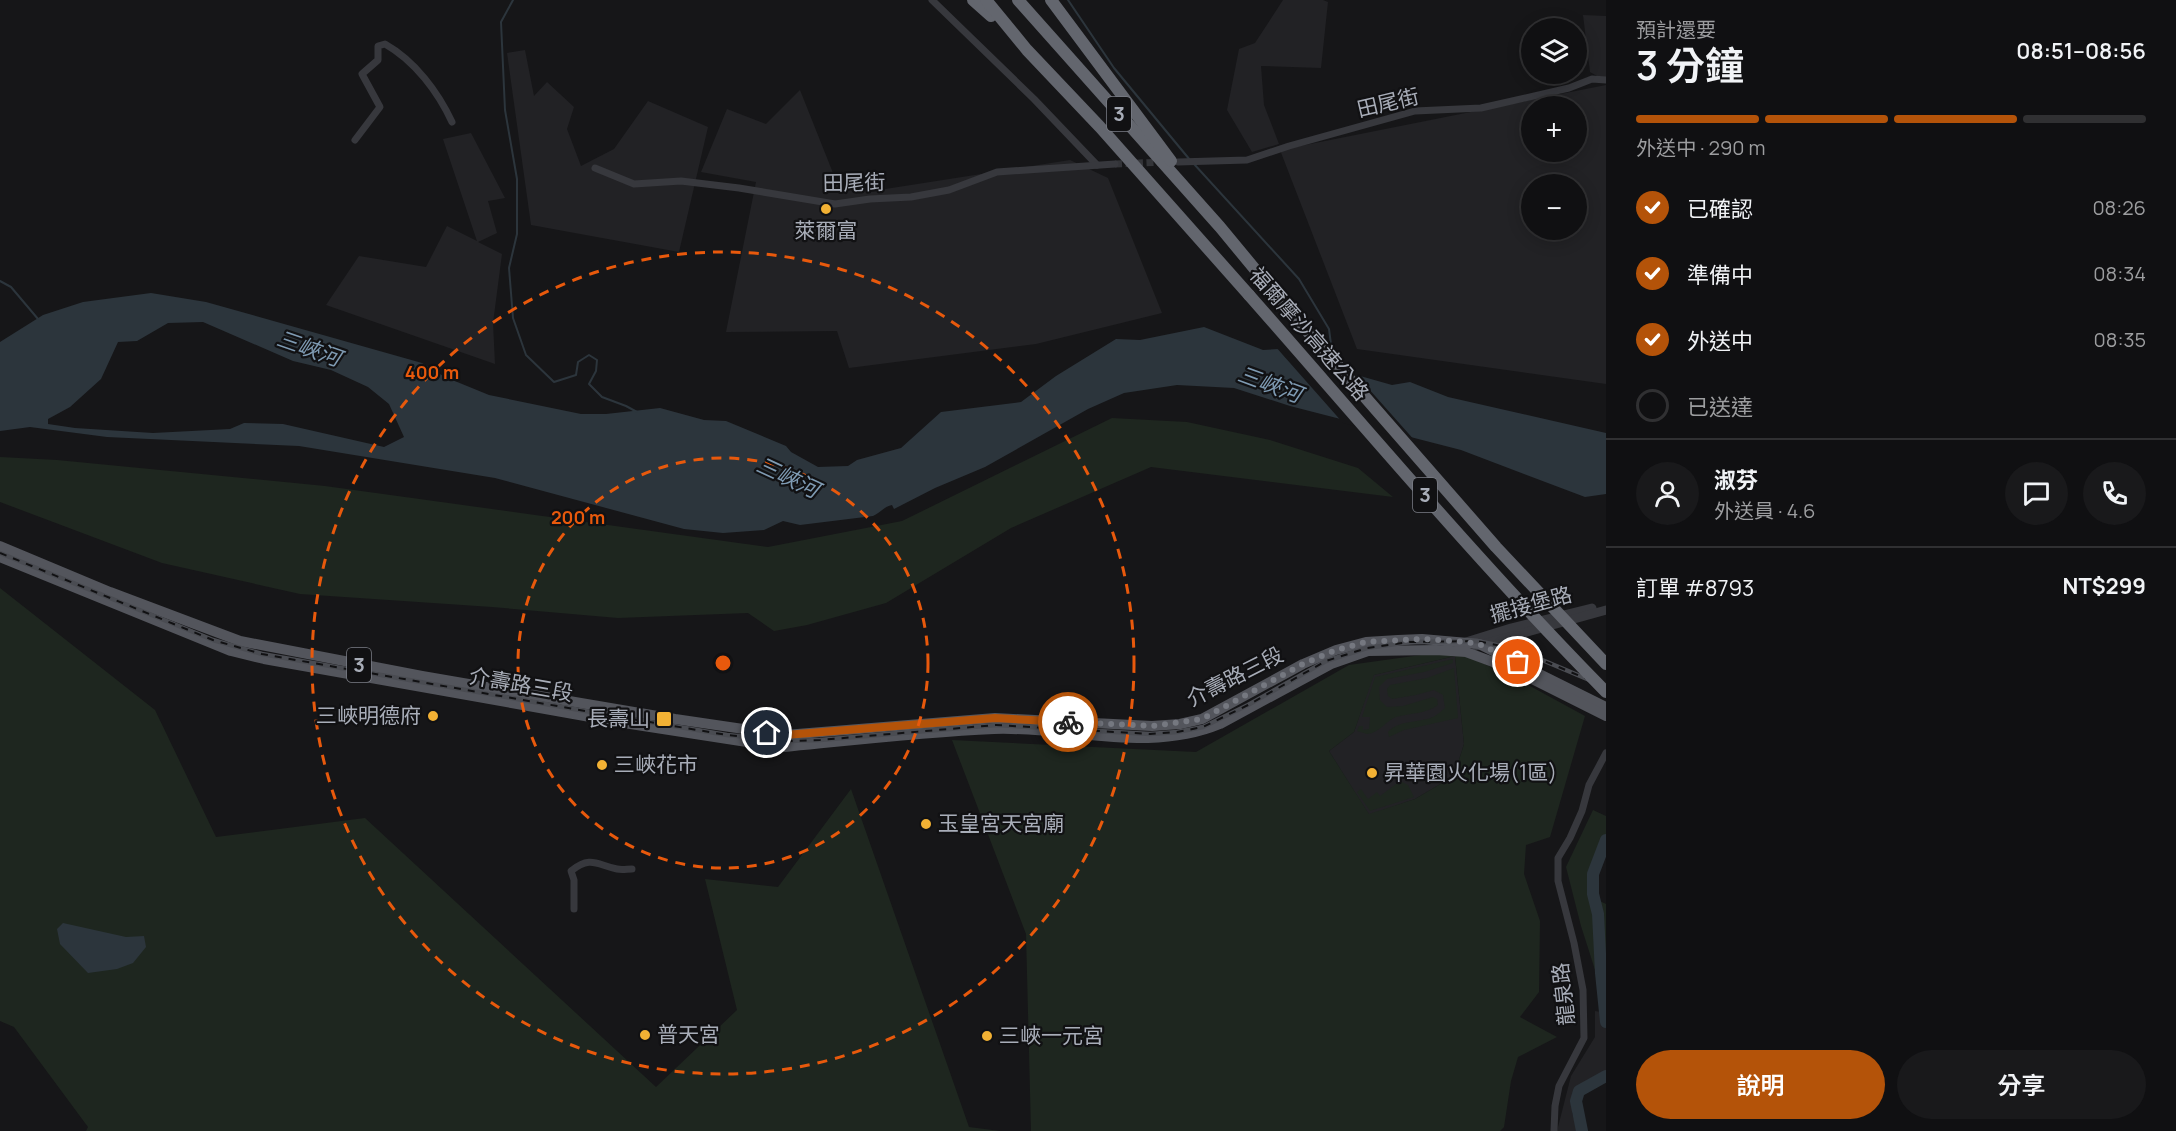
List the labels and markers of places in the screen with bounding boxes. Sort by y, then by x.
marker: 萊爾富 [819,202,833,216]
place label: 萊爾富 [795,216,858,244]
pin [1492,636,1543,687]
centre of rings [713,653,733,673]
place label: 三峽明德府 [316,701,421,729]
place label: 長壽山 [587,704,650,732]
pin [741,707,792,758]
marker: 三峽明德府 [426,709,440,723]
marker: 長壽山 [655,710,673,728]
place label: 三峽花市 [614,750,698,778]
marker: 三峽花市 [595,758,609,772]
place label: 昇華園火化場(1區) [1384,758,1557,786]
marker: 昇華園火化場(1區) [1365,766,1379,780]
place label: 玉皇宮天宮廟 [938,809,1064,837]
marker: 玉皇宮天宮廟 [919,817,933,831]
place label: 普天宮 [657,1020,720,1048]
place label: 三峽一元宮 [999,1021,1104,1049]
marker: 普天宮 [638,1028,652,1042]
marker: 三峽一元宮 [980,1029,994,1043]

